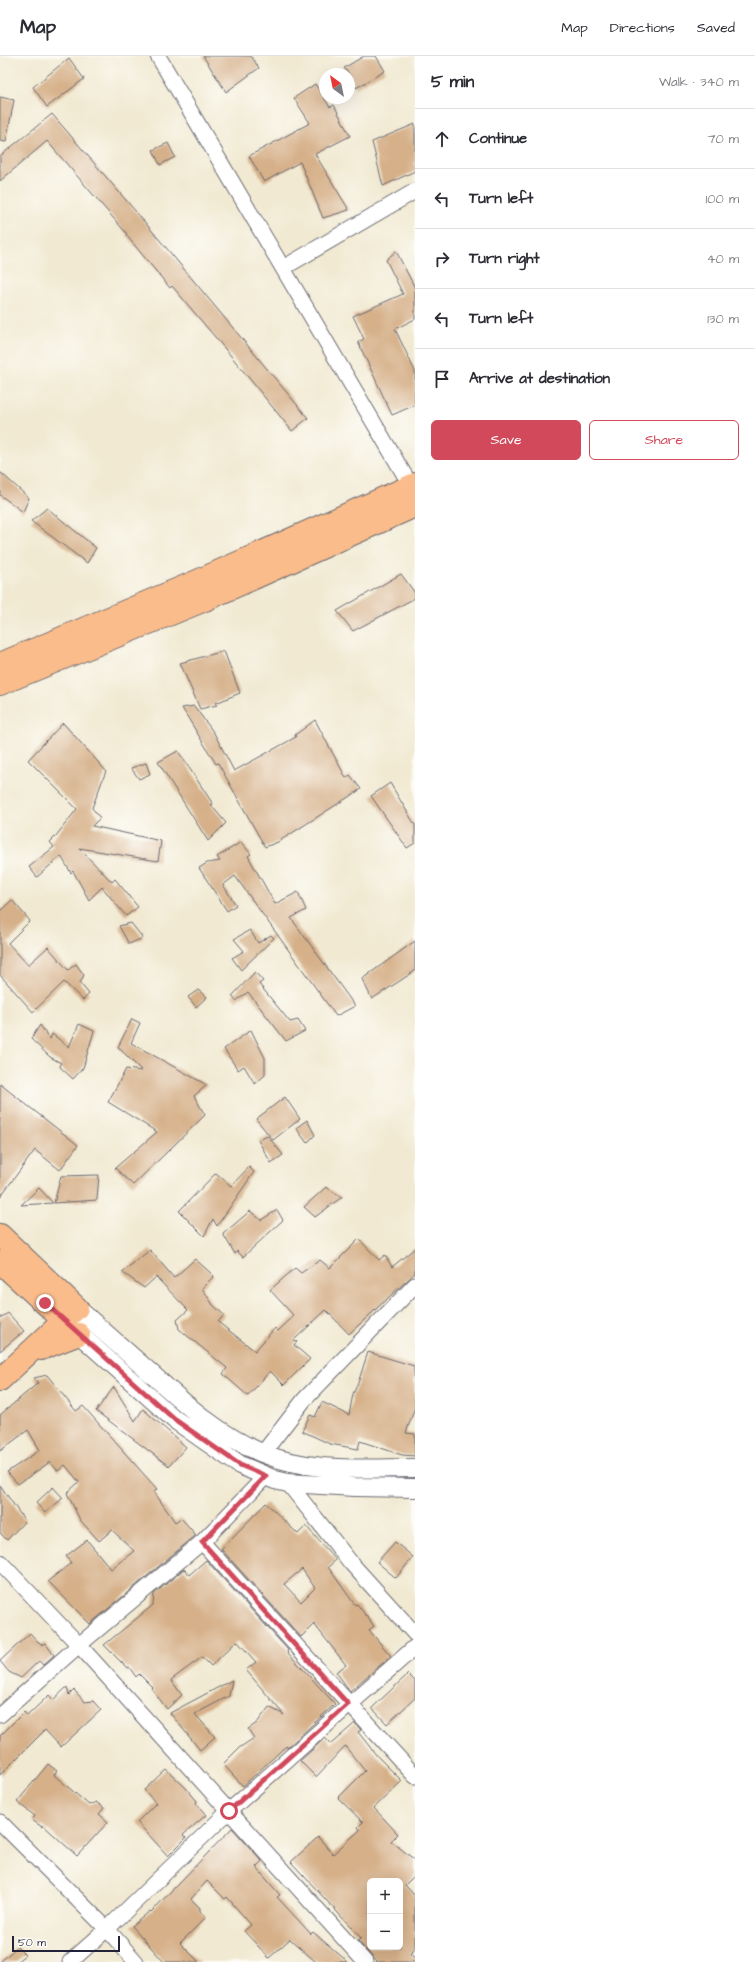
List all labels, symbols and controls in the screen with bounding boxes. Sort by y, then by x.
text: Map [20,14,56,41]
text: Map [561,18,588,38]
text: Directions [610,18,675,38]
text: Saved [697,18,735,38]
north arrow [319,68,355,104]
text: 5 min [431,70,474,94]
text: Walk · 340 m [659,73,739,91]
icon: ahead [431,128,453,150]
text: Continue [469,128,527,149]
text: 70 m [707,130,739,148]
icon: left [431,188,453,210]
text: Turn left [469,188,533,209]
text: 100 m [706,190,739,208]
icon: right [431,248,453,270]
text: Turn right [469,248,540,269]
text: 40 m [707,250,739,268]
icon: left [431,308,453,330]
text: Turn left [469,308,533,329]
text: 130 m [707,310,739,328]
icon: arrive [431,368,453,390]
text: Arrive at destination [469,368,610,389]
button: Save [431,420,581,460]
button: Share [589,420,739,460]
route end [36,1294,54,1312]
route start [220,1802,238,1820]
map controls [367,1878,403,1950]
button: + [367,1878,403,1914]
button: − [367,1914,403,1950]
scale bar [12,1934,120,1953]
text: 50 m [18,1935,46,1950]

